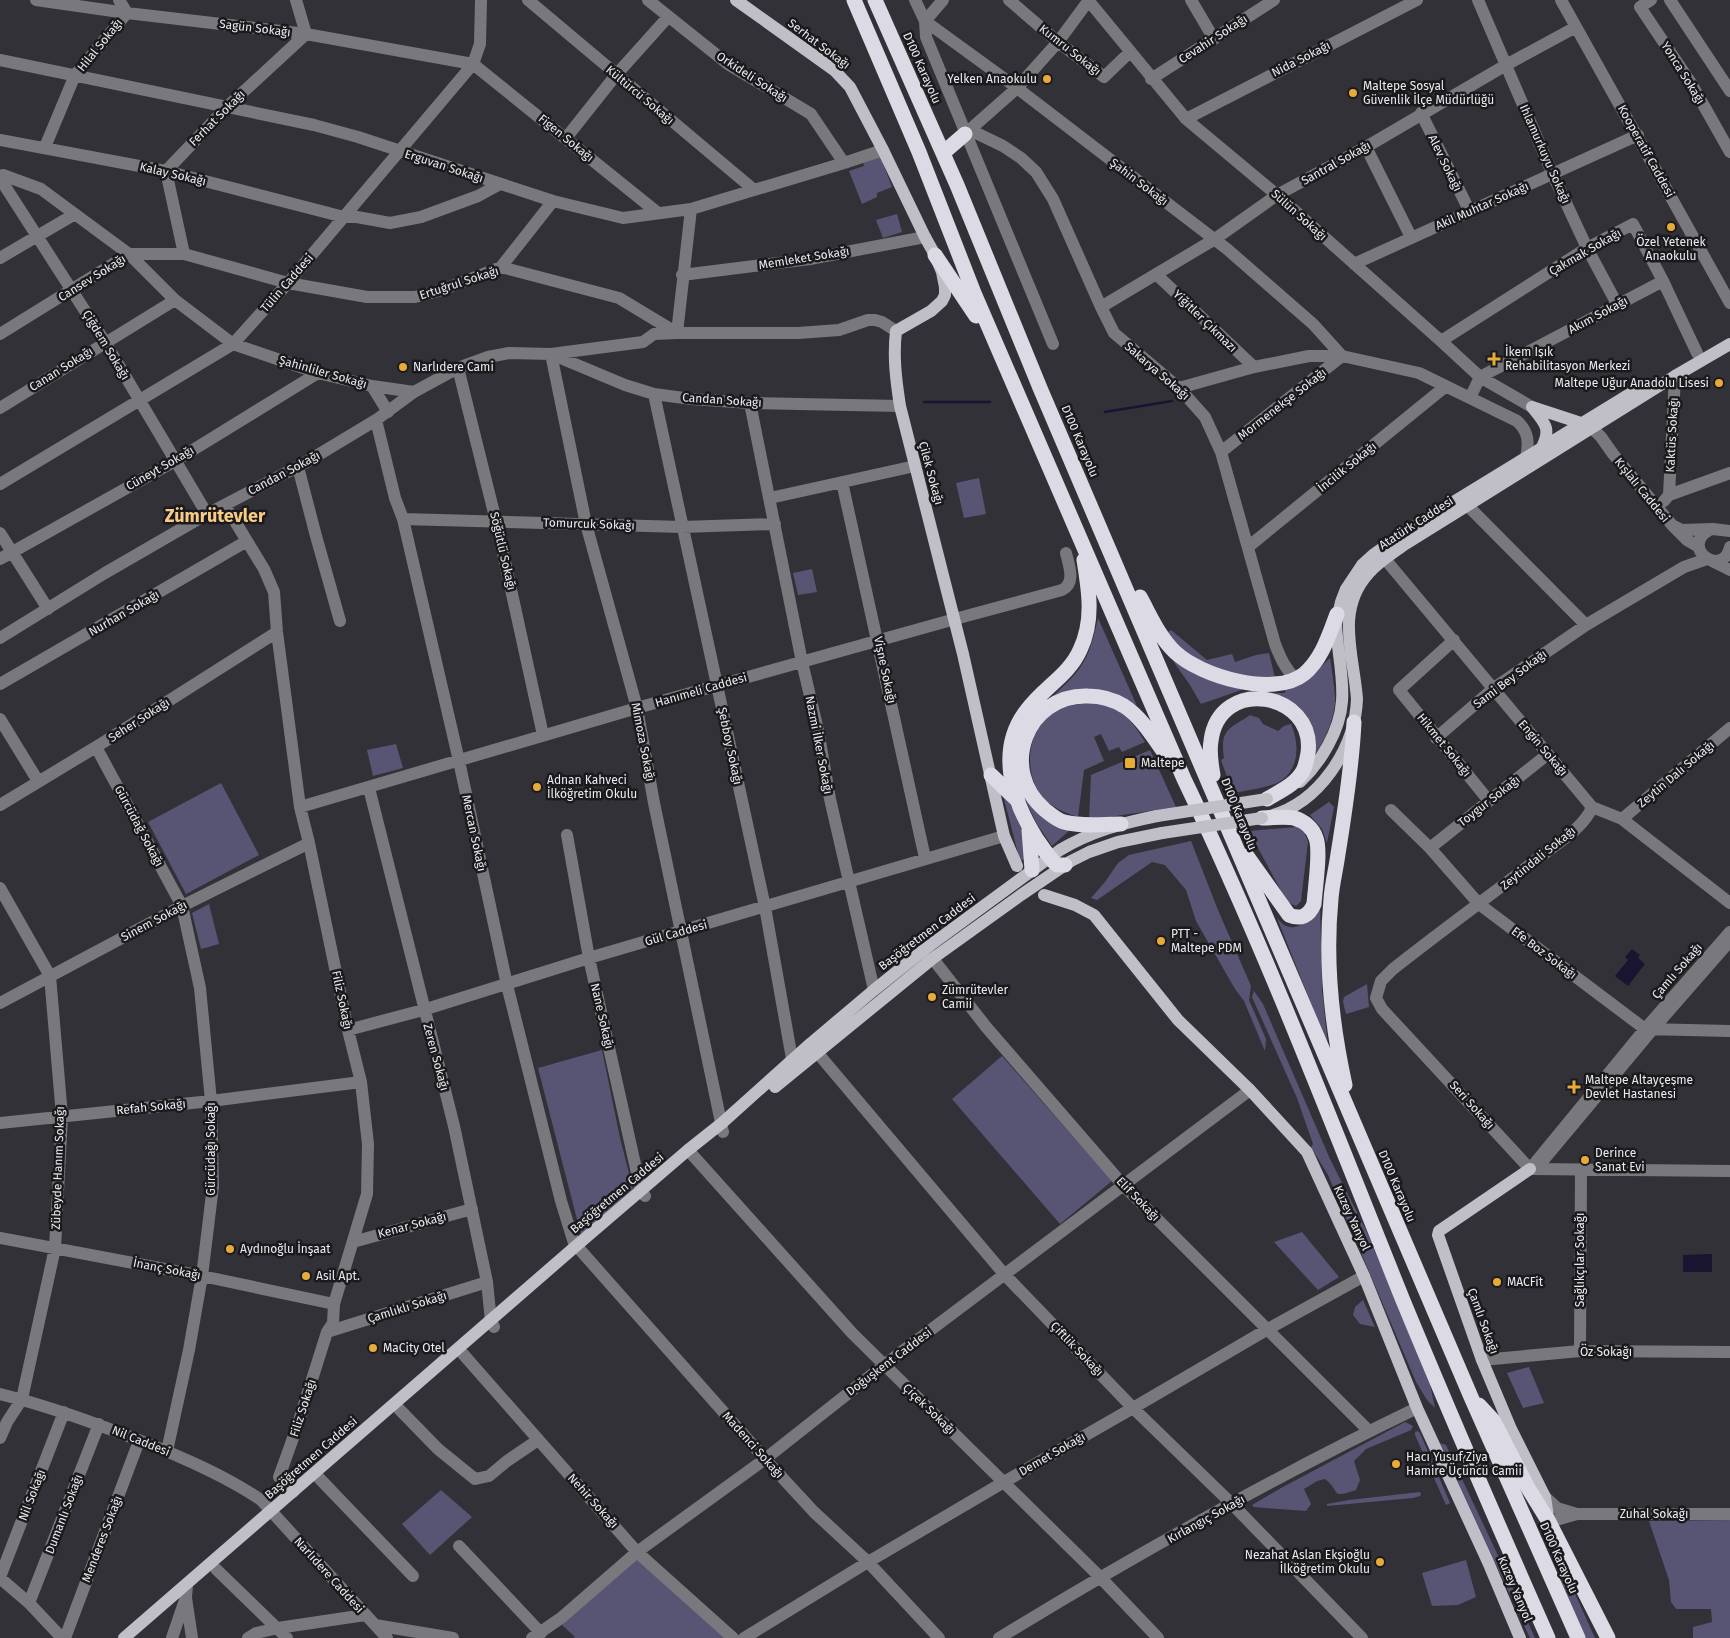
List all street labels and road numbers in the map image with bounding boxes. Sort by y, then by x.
street label: Cevahir Sokağı [1176,12,1250,66]
street label: Hilal Sokağı [75,16,125,74]
street label: Serhat Sokağı [785,16,853,72]
street label: Sagün Sokağı [219,17,291,39]
street label: Kumru Sokağı [1036,22,1104,78]
street label: D100 Karayolu [900,30,944,106]
street label: Nida Sokağı [1269,38,1333,80]
street label: Yonca Sokağı [1658,39,1708,107]
street label: Orkideli Sokağı [714,49,790,105]
street label: Kültürcü Sokağı [603,63,677,127]
street label: Ferhat Sokağı [186,87,248,149]
street label: Ihlamurkuyu Sokağı [1517,102,1573,206]
street label: Kooperatif Caddesi [1615,102,1677,200]
street label: Figen Sokağı [535,111,597,165]
street label: Alev Sokağı [1425,132,1465,194]
street label: Santral Sokağı [1299,138,1373,188]
street label: Erguvan Sokağı [403,147,485,185]
street label: Şahin Sokağı [1107,156,1171,208]
street label: Kalay Sokağı [138,160,208,188]
street label: Akil Muhtar Sokağı [1433,179,1531,233]
street label: Sülün Sokağı [1268,186,1330,244]
street label: Çakmak Sokağı [1546,226,1624,278]
street label: Memleket Sokağı [758,244,850,272]
street label: Tülin Caddesi [258,251,316,315]
street label: Cansev Sokağı [56,252,128,304]
street label: Ertuğrul Sokağı [418,264,500,302]
street label: Yiğitler Çıkmazı [1170,287,1240,355]
street label: Akım Sokağı [1566,293,1630,337]
street label: Çiğdem Sokağı [80,308,132,382]
street label: Sakarya Sokağı [1122,339,1192,403]
street label: Canan Sokağı [27,344,95,394]
street label: Şahinliler Sokağı [277,353,369,391]
street label: Mormenekşe Sokağı [1235,365,1329,443]
street label: Candan Sokağı [682,390,762,410]
street label: Kaktüs Sokağı [1663,397,1681,473]
street label: D100 Karayolu [1059,403,1101,479]
street label: İncilik Sokağı [1314,438,1379,495]
street label: Çilek Sokağı [916,440,946,506]
street label: Cüneyt Sokağı [124,443,196,493]
street label: Candan Sokağı [246,448,322,498]
street label: Kışlalı Caddesi [1612,455,1672,525]
street label: Atatürk Caddesi [1376,494,1456,552]
street label: Söğütlü Sokağı [487,510,519,592]
street label: Tomurcuk Sokağı [543,515,635,533]
street label: Nurhan Sokağı [86,587,162,639]
street label: Vişne Sokağı [871,635,899,705]
street label: Sami Bey Sokağı [1471,647,1549,711]
street label: Hanımeli Caddesi [653,670,749,710]
street label: Nazmi İlker Sokağı [803,694,836,795]
street label: Seher Sokağı [106,695,172,745]
street label: Mimoza Sokağı [628,701,658,783]
street label: Şebboy Sokağı [715,706,745,786]
street label: Hikmet Sokağı [1414,710,1474,780]
street label: Engin Sokağı [1516,717,1570,779]
street label: Zeytin Dalı Sokağı [1635,738,1717,810]
street label: Toygur Sokağı [1455,772,1523,830]
street label: D100 Karayolu [1218,776,1260,852]
street label: Gürcüdağ Sokağı [112,783,166,869]
street label: Mercan Sokağı [459,793,489,873]
street label: Zeytindali Sokağı [1498,823,1578,893]
street label: Başöğretmen Caddesi [876,891,978,973]
street label: Sinem Sokağı [119,898,189,944]
street label: Gül Caddesi [643,917,709,949]
street label: Efe Boz Sokağı [1509,924,1579,982]
street label: Çamlı Sokağı [1649,940,1705,1002]
street label: Filiz Sokağı [329,969,355,1031]
street label: Nane Sokağı [588,982,616,1050]
street label: Zeren Sokağı [420,1022,452,1092]
street label: Seri Sokağı [1447,1078,1497,1132]
street label: Refah Sokağı [116,1096,186,1118]
street label: Gürcüdağı Sokağı [204,1102,218,1196]
street label: Zübeyde Hanım Sokağı [49,1106,67,1230]
street label: D100 Karayolu [1376,1148,1418,1224]
street label: Başöğretmen Caddesi [567,1150,667,1236]
street label: Elif Sokağı [1114,1174,1162,1224]
street label: Kuzey Yanyol [1331,1183,1373,1253]
street label: Kenar Sokağı [376,1209,448,1241]
street label: Sağlıkçılar Sokağı [1573,1213,1587,1307]
street label: İnanç Sokağı [132,1255,202,1282]
street label: Çamlı Sokağı [1465,1286,1501,1356]
street label: Çamlıklı Sokağı [366,1288,448,1326]
street label: Çiftlik Sokağı [1048,1319,1106,1379]
street label: Doğuşkent Caddesi [843,1325,935,1399]
street label: Öz Sokağı [1580,1343,1632,1359]
street label: Filiz Sokağı [287,1377,319,1439]
street label: Çiçek Sokağı [900,1381,958,1437]
street label: Madenci Sokağı [720,1409,786,1481]
street label: Başöğretmen Caddesi [262,1414,360,1502]
street label: Nil Caddesi [110,1423,172,1459]
street label: Demet Sokağı [1016,1429,1088,1479]
street label: Nil Sokağı [16,1467,48,1523]
street label: Nehir Sokağı [565,1471,621,1531]
street label: Dumanlı Sokağı [42,1472,86,1556]
street label: Kırlangıç Sokağı [1165,1492,1247,1546]
street label: Menderes Sokağı [79,1494,125,1584]
street label: Zuhal Sokağı [1620,1507,1688,1521]
street label: D100 Karayolu [1537,1520,1581,1596]
street label: Narlıdere Caddesi [291,1534,367,1616]
street label: Kuzey Yanyol [1495,1554,1535,1624]

